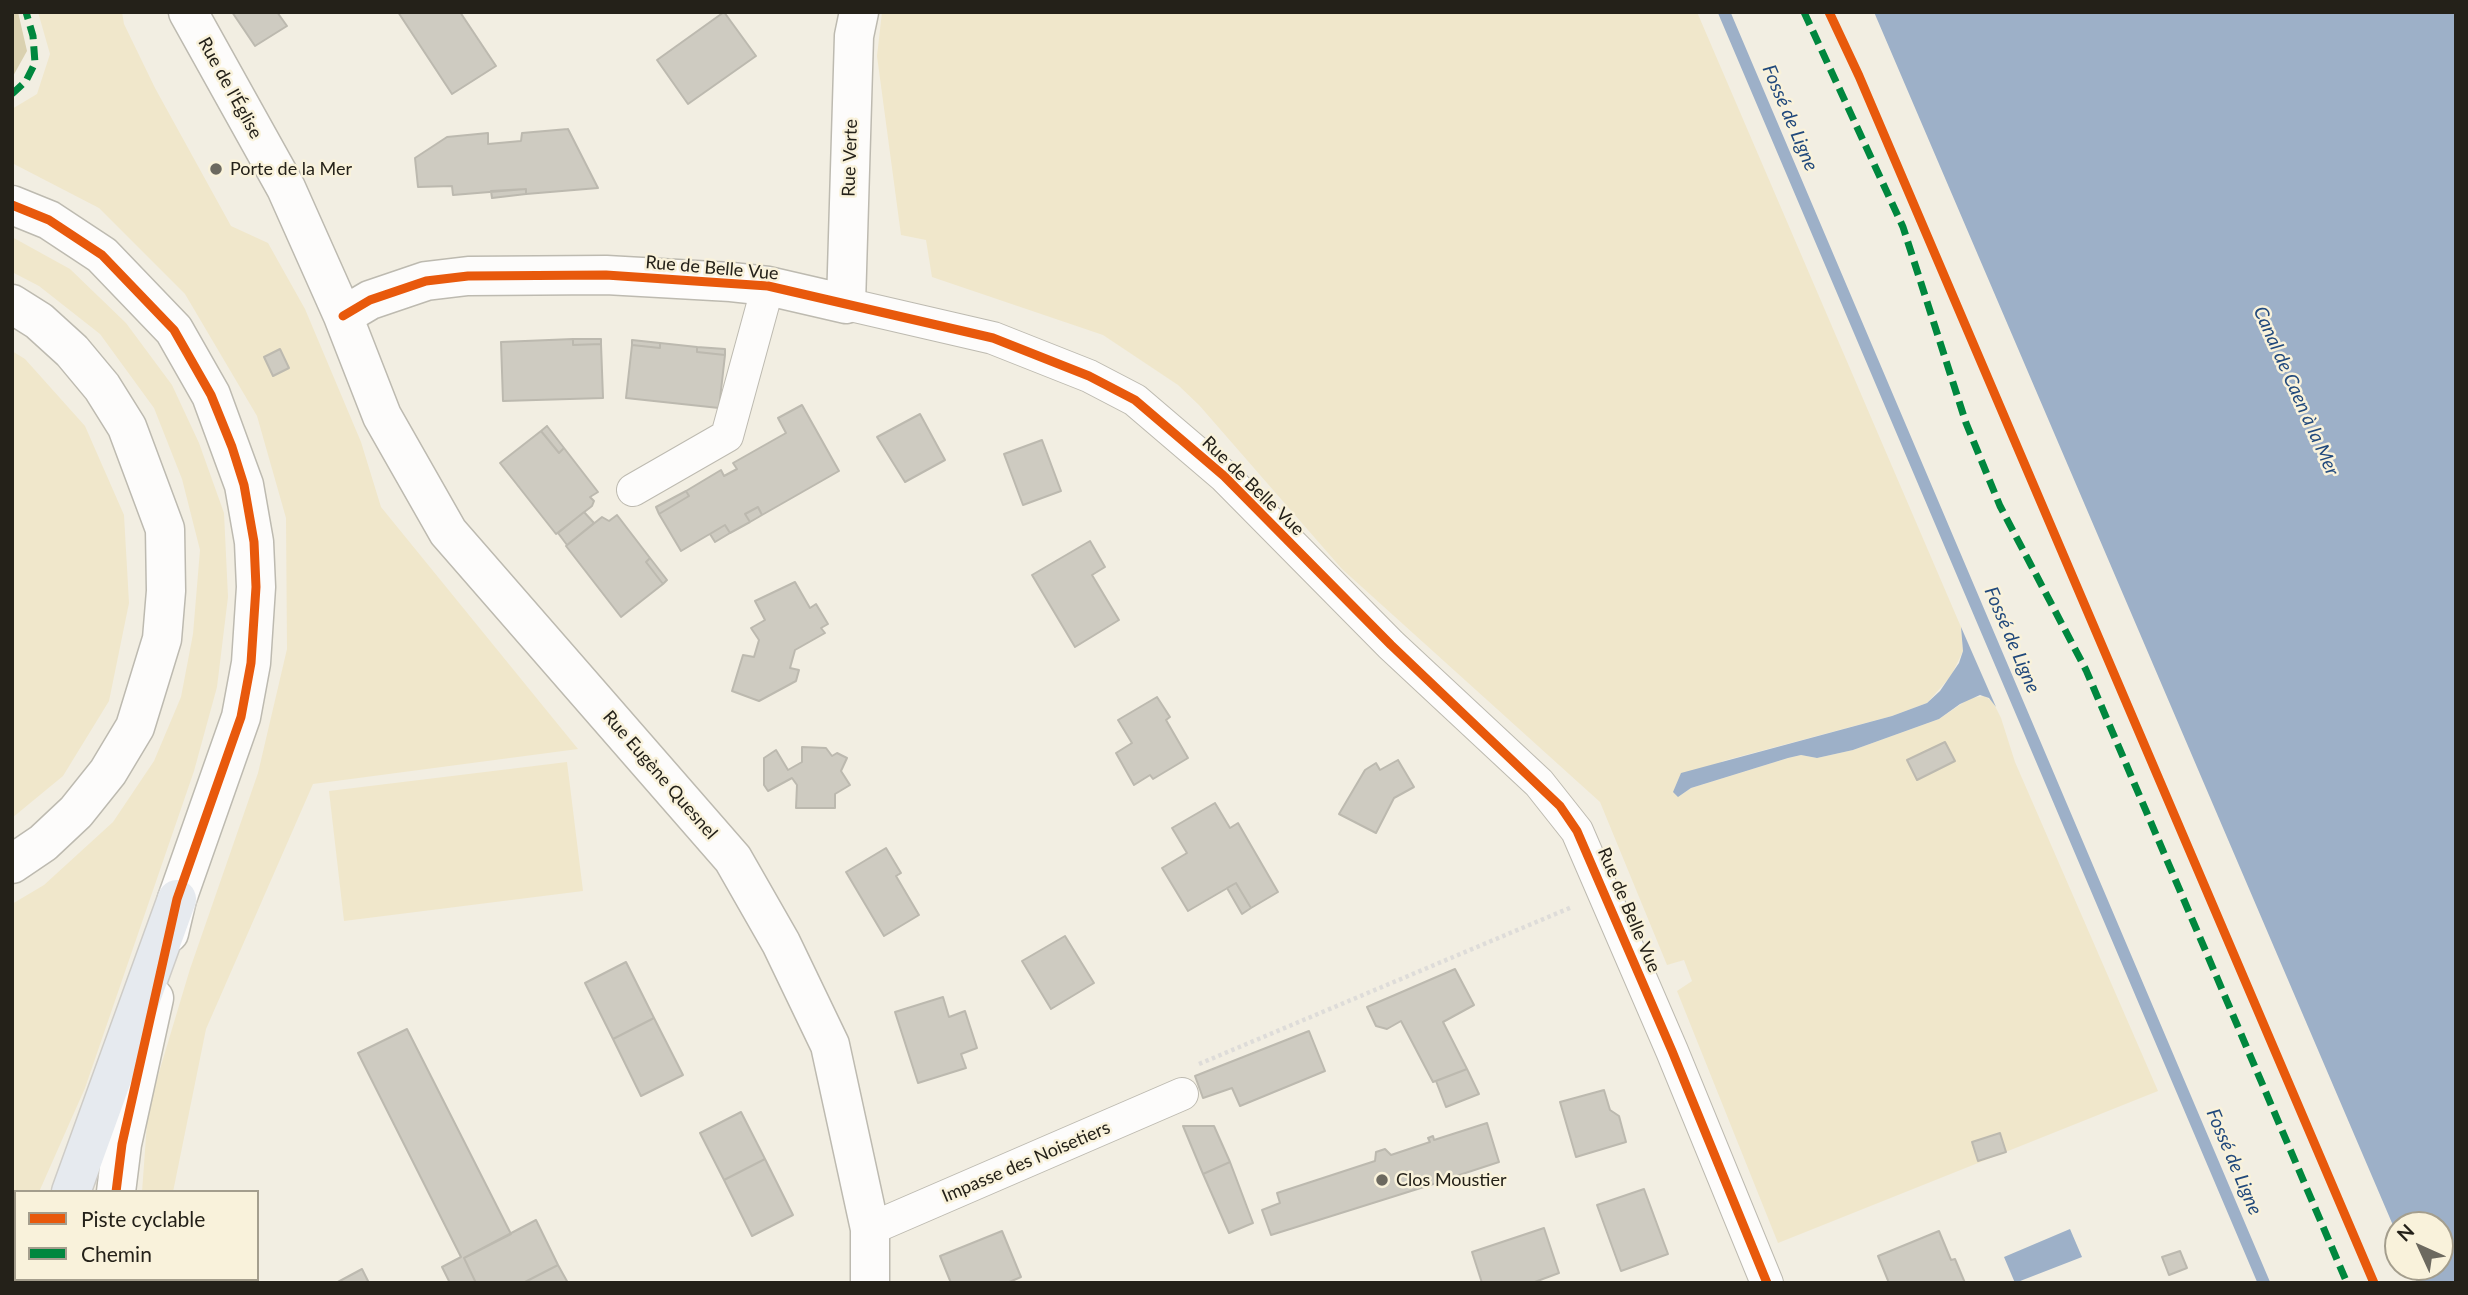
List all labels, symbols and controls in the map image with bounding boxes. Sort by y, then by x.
street label: Rue de l'Église [193,34,267,142]
water label: Fossé de Ligne [1757,61,1823,175]
street label: Rue Verte [838,119,862,197]
place label: Porte de la Mer [230,158,352,180]
marker: Porte de la Mer [208,161,224,177]
street label: Rue de Belle Vue [644,251,780,285]
water label: Canal de Caen à la Mer [2248,303,2344,479]
street label: Rue de Belle Vue [1197,432,1309,540]
water label: Fossé de Ligne [1979,583,2045,697]
street label: Rue Eugène Quesnel [598,706,722,844]
street label: Rue de Belle Vue [1593,844,1665,976]
water label: Fossé de Ligne [2201,1105,2267,1219]
street label: Impasse des Noisetiers [939,1117,1113,1207]
place label: Clos Moustier [1396,1169,1506,1191]
marker: Clos Moustier [1374,1172,1390,1188]
legend [14,1190,259,1281]
text: Piste cyclable [81,1206,205,1231]
north arrow [2384,1211,2454,1281]
text: N [2392,1219,2419,1246]
text: Chemin [81,1241,152,1266]

